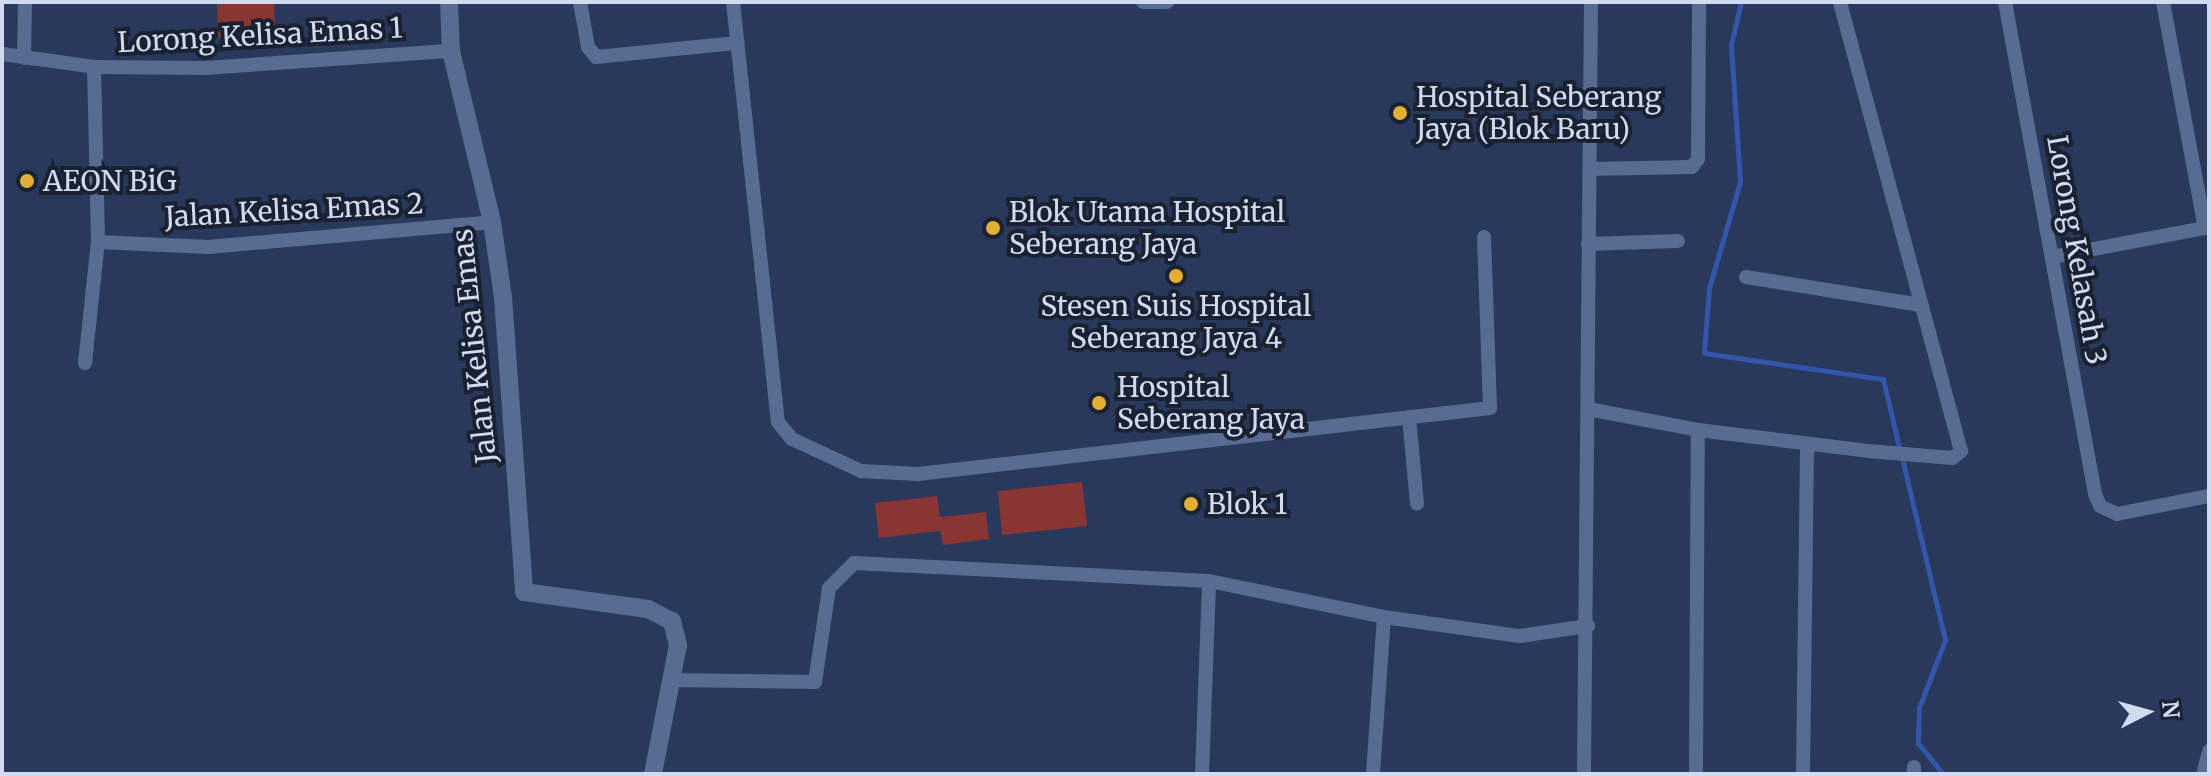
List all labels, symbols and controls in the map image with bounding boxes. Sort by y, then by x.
street label: Lorong Kelisa Emas 1 [117,11,403,59]
place label: Hospital Seberang Jaya (Blok Baru) [1416,80,1661,146]
marker: Hospital Seberang Jaya (Blok Baru) [1391,104,1409,122]
street label: Lorong Kelasah 3 [2040,133,2114,367]
place label: AEON BiG [43,164,177,198]
marker: AEON BiG [18,172,36,190]
street label: Jalan Kelisa Emas 2 [164,186,424,234]
place label: Blok Utama Hospital Seberang Jaya [1009,195,1285,261]
marker: Blok Utama Hospital Seberang Jaya [984,219,1002,237]
street label: Jalan Kelisa Emas [445,227,503,465]
marker: Stesen Suis Hospital Seberang Jaya 4 [1167,267,1185,285]
place label: Stesen Suis Hospital Seberang Jaya 4 [1040,289,1312,355]
place label: Hospital Seberang Jaya [1117,370,1305,436]
marker: Hospital Seberang Jaya [1088,392,1110,414]
place label: Blok 1 [1207,487,1287,521]
marker: Blok 1 [1182,495,1200,513]
north arrow [2107,672,2187,752]
text: N [2156,699,2186,720]

